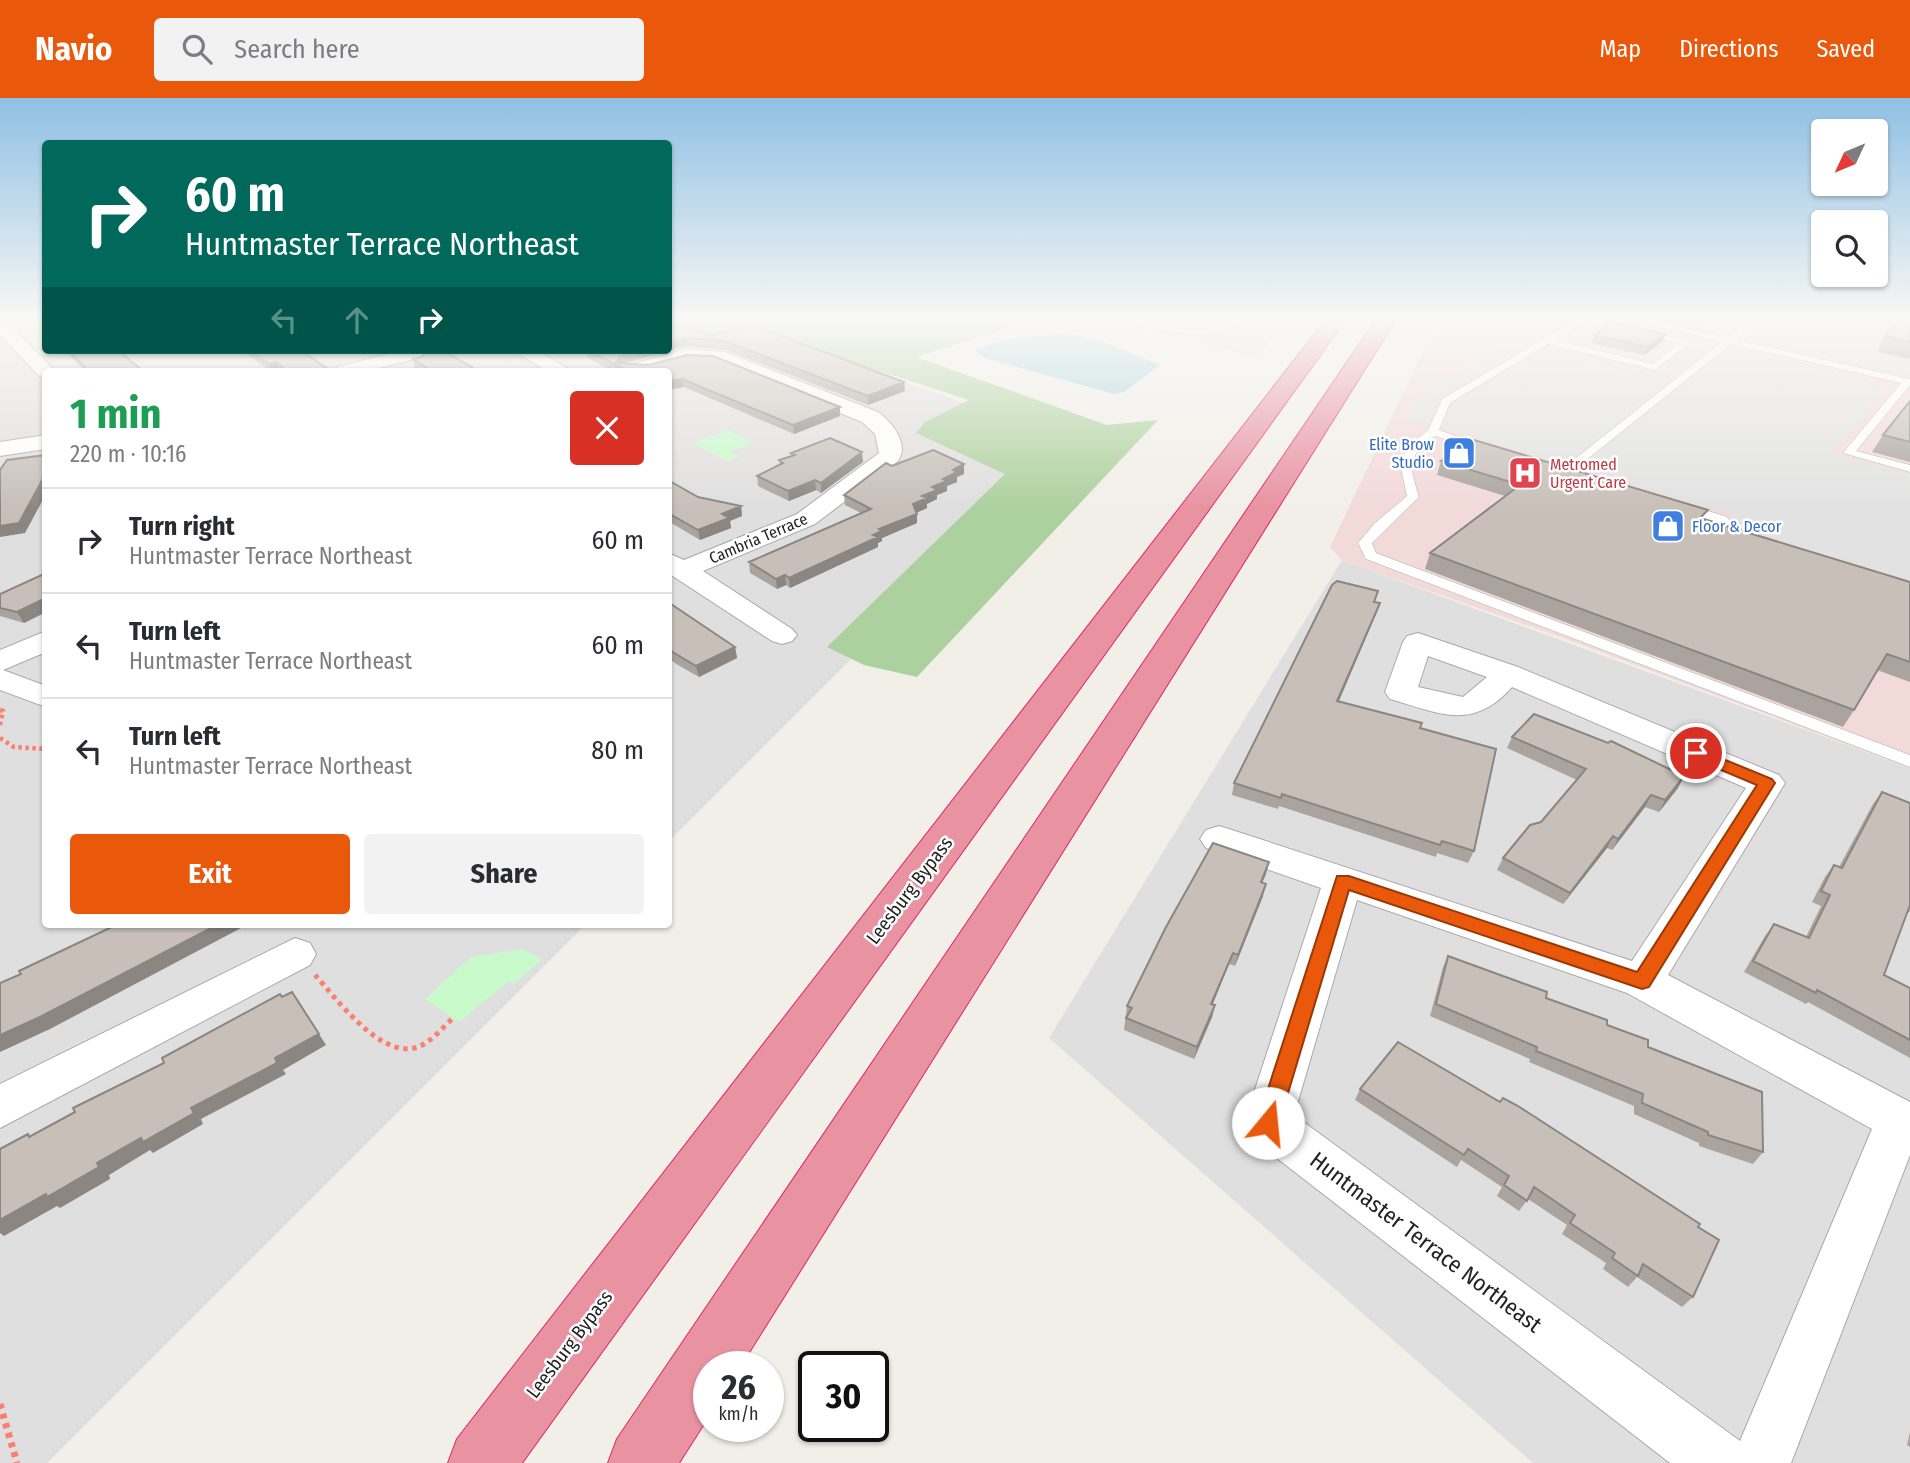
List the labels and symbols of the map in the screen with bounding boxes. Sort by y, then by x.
north arrow [1811,119,1888,196]
shop icon: Elite Brow Studio [1440,434,1478,472]
place label: Elite Brow Studio [1369,435,1435,472]
hospital icon: Metromed Urgent Care [1506,454,1544,492]
place label: Metromed Urgent Care [1550,455,1626,492]
shop icon: Floor & Decor [1649,507,1687,545]
street label: Cambria Terrace [706,509,810,568]
place label: Floor & Decor [1692,517,1782,536]
pin [1666,723,1726,783]
street label: Leesburg Bypass [861,832,957,949]
position arrow [1231,1086,1305,1160]
street label: Huntmaster Terrace Northeast [1305,1146,1548,1339]
street label: Leesburg Bypass [521,1286,617,1403]
speed limit sign: 30 [798,1351,889,1442]

